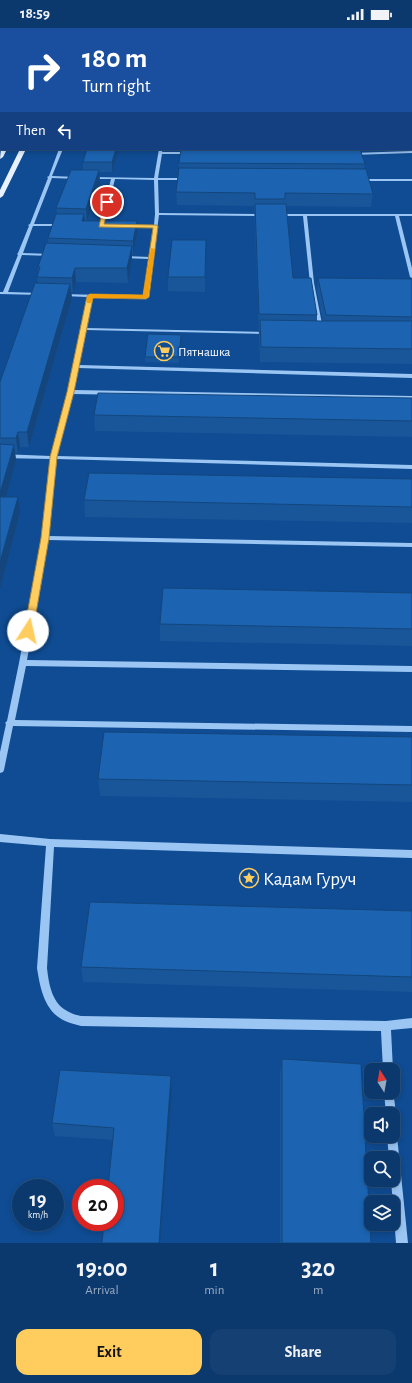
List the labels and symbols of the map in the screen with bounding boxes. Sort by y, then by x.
pin [90,185,124,219]
supermarket icon: Пятнашка [153,340,175,362]
place label: Пятнашка [178,346,231,359]
position arrow [7,610,49,652]
place icon: Кадам Гуруч [238,867,260,889]
place label: Кадам Гуруч [263,870,357,889]
north arrow [364,1063,400,1099]
speed limit sign: 20 [72,1179,124,1231]

